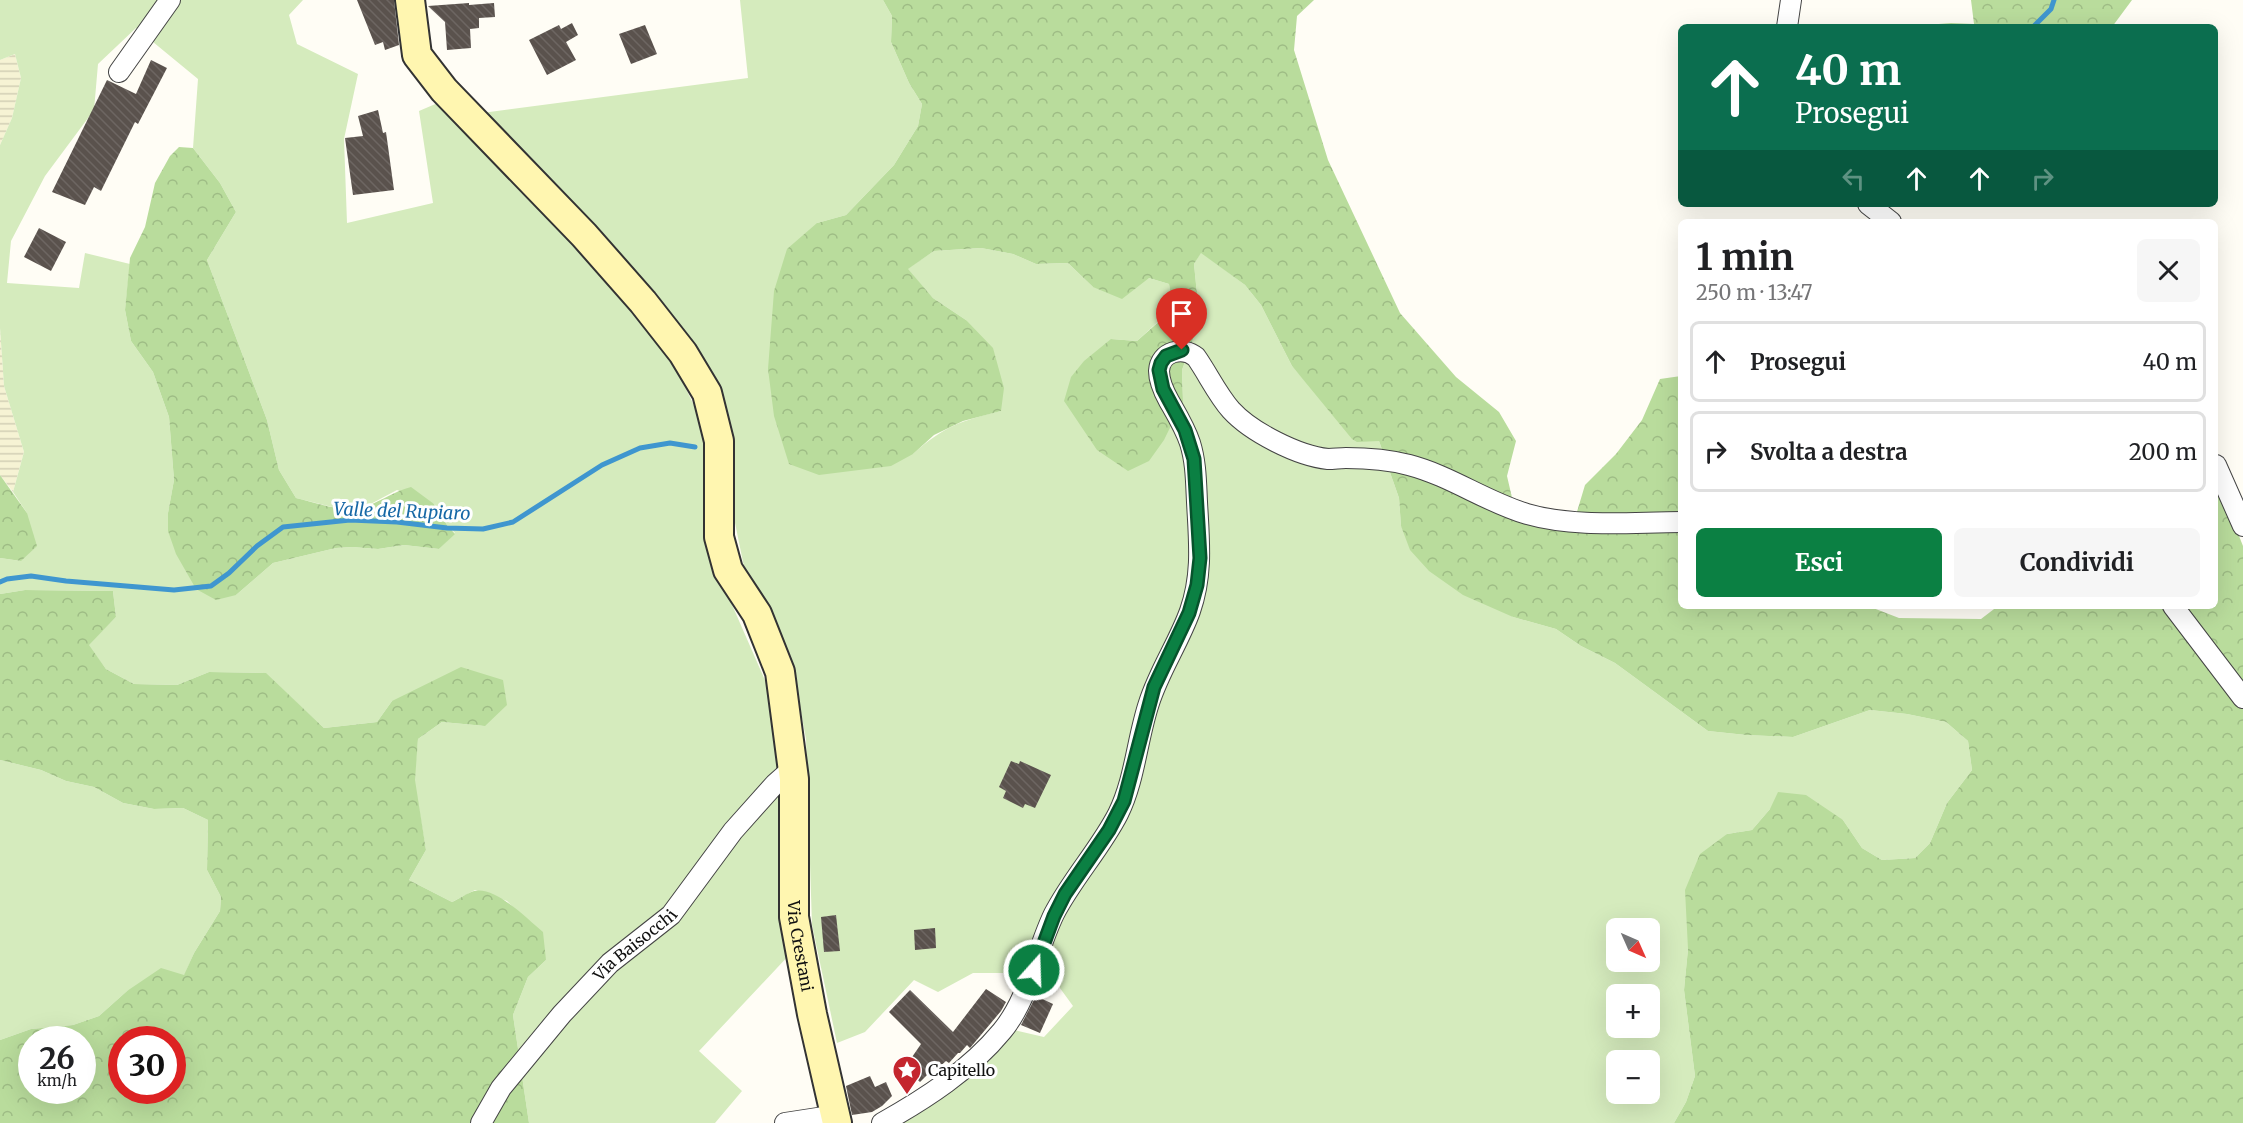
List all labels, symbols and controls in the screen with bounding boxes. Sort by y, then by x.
text: 40 m [1795,44,1901,96]
icon: ahead [1696,48,1774,126]
text: Prosegui [1795,96,1909,130]
icon: left [1837,162,1870,195]
icon: ahead [1900,162,1933,195]
icon: ahead [1963,162,1996,195]
icon: right [2026,162,2059,195]
text: 1 min [1696,235,1794,280]
button: close [2137,239,2200,302]
text: 250 m · 13:47 [1696,280,1812,305]
pin [1156,288,1207,350]
icon: arrive [1165,297,1198,330]
icon: ahead [1699,345,1732,378]
text: Prosegui [1750,348,1846,376]
text: 40 m [2142,348,2197,376]
icon: right [1699,435,1732,468]
text: Svolta a destra [1750,438,1907,466]
text: 200 m [2129,438,2197,466]
water label: Valle del Rupiaro [333,497,471,525]
button: Esci [1696,528,1942,597]
button: Condividi [1954,528,2200,597]
street label: Via Crestani [784,899,818,993]
street label: Via Baisocchi [588,906,682,985]
north arrow [1606,918,1660,972]
map controls [1606,918,1660,1104]
position arrow [1002,938,1066,1002]
button: + [1606,984,1660,1038]
speed limit sign: 30 [108,1026,186,1104]
text: 26 [39,1039,75,1077]
button: − [1606,1050,1660,1104]
place icon: Capitello [891,1054,923,1096]
place label: Capitello [928,1060,995,1080]
text: km/h [37,1071,77,1090]

